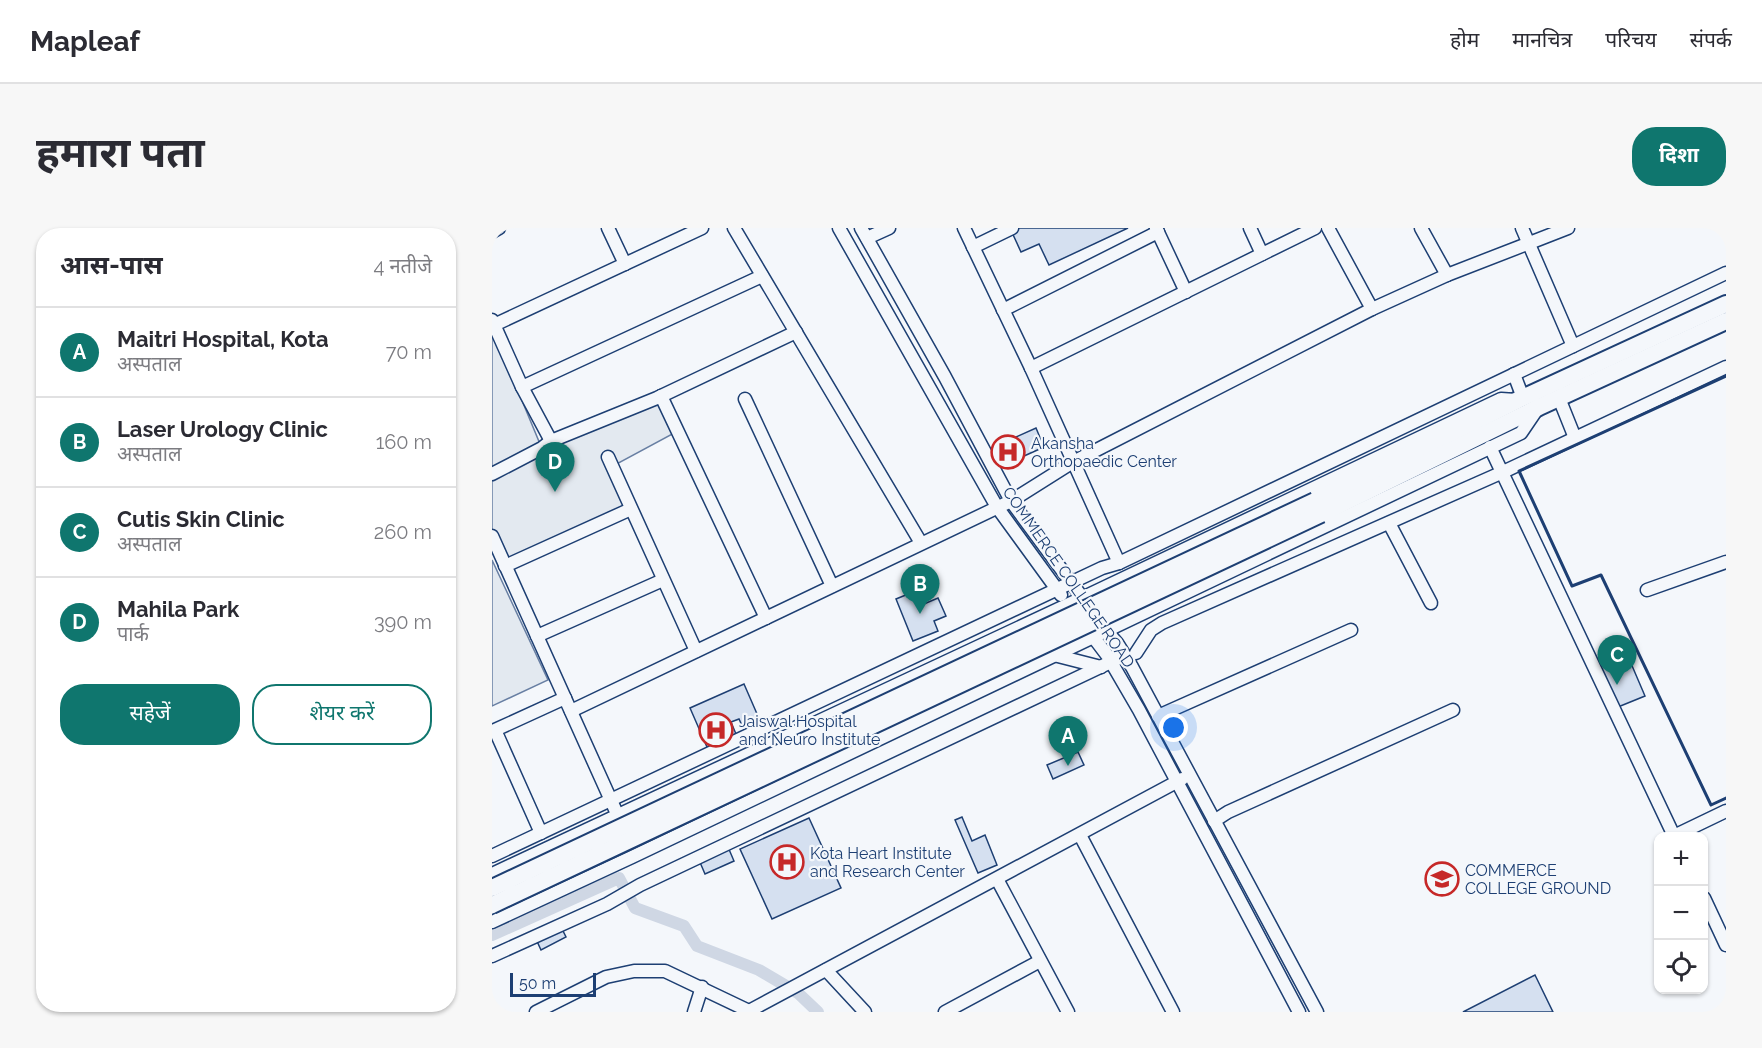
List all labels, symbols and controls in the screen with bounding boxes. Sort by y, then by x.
text: Mapleaf [30,25,140,58]
text: होम [1450,27,1479,52]
text: मानचित्र [1512,27,1572,52]
text: परिचय [1605,27,1657,52]
text: संपर्क [1690,27,1732,52]
button: दिशा [1632,127,1726,186]
text: हमारा पता [36,128,205,177]
text: आस-पास [60,250,163,280]
text: 4 नतीजे [373,254,432,278]
text: Maitri Hospital, Kota [117,326,329,352]
text: A [73,340,86,364]
text: 70 m [386,340,432,364]
text: अस्पताल [117,352,182,376]
text: Laser Urology Clinic [117,416,328,442]
text: B [73,430,86,454]
text: 160 m [376,430,432,454]
hospital icon: Akansha Orthopaedic Center [990,434,1026,470]
place label: Akansha Orthopaedic Center [1031,434,1177,471]
text: अस्पताल [117,442,182,466]
pin: D [536,442,574,492]
street label: COMMERCE COLLEGE ROAD [999,483,1138,671]
text: Cutis Skin Clinic [117,506,285,532]
text: C [73,520,86,544]
text: 260 m [374,520,432,544]
text: अस्पताल [117,532,182,556]
pin: B [900,564,940,614]
text: Mahila Park [117,596,239,622]
text: D [72,610,87,634]
text: 390 m [374,610,432,634]
text: पार्क [117,622,149,646]
pin: C [1598,636,1636,685]
button: सहेजें [60,684,240,745]
button: शेयर करें [252,684,432,745]
hospital icon: Jaiswal Hospital and Neuro Institute [698,712,734,748]
place label: Jaiswal Hospital and Neuro Institute [739,712,881,749]
your location [1159,713,1188,742]
pin: A [1048,716,1088,766]
map controls [1654,832,1708,994]
button: + [1654,832,1708,886]
hospital icon: Kota Heart Institute and Research Center [769,844,805,880]
place label: Kota Heart Institute and Research Center [810,844,965,881]
school or university icon: COMMERCE COLLEGE GROUND [1424,861,1460,897]
place label: COMMERCE COLLEGE GROUND [1465,861,1611,898]
button: − [1654,886,1708,940]
button: locate [1654,940,1708,994]
scale bar [510,970,596,998]
text: 50 m [519,974,556,993]

